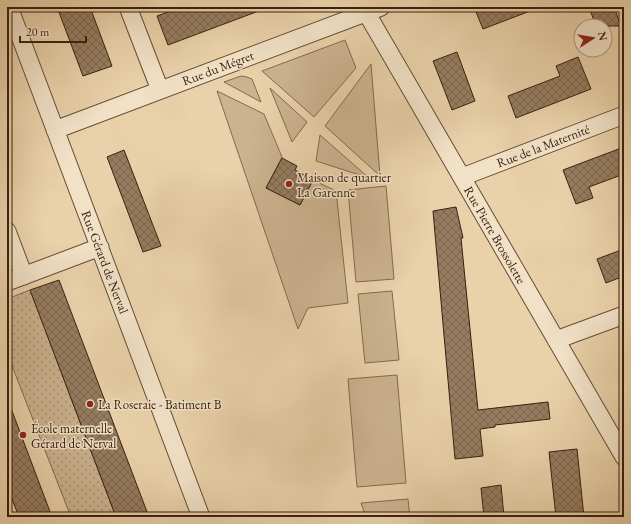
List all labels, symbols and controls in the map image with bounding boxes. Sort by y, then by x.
scale bar [20,18,86,44]
north arrow [573,18,613,58]
text: 20 m [26,24,50,40]
text: N [595,30,611,42]
street label: Rue du Mégret [180,47,256,89]
street label: Rue de la Maternité [494,120,592,172]
place label: Maison de quartier La Garenne [297,169,392,201]
marker: Maison de quartier La Garenne [284,179,294,189]
street label: Rue Pierre Brossolette [460,183,530,287]
street label: Rue Gérard de Nerval [78,208,132,316]
place label: La Roseraie - Batiment B [98,396,222,413]
marker: La Roseraie - Batiment B [85,399,95,409]
place label: École maternelle Gérard de Nerval [31,420,116,452]
marker: École maternelle Gérard de Nerval [18,430,28,440]

